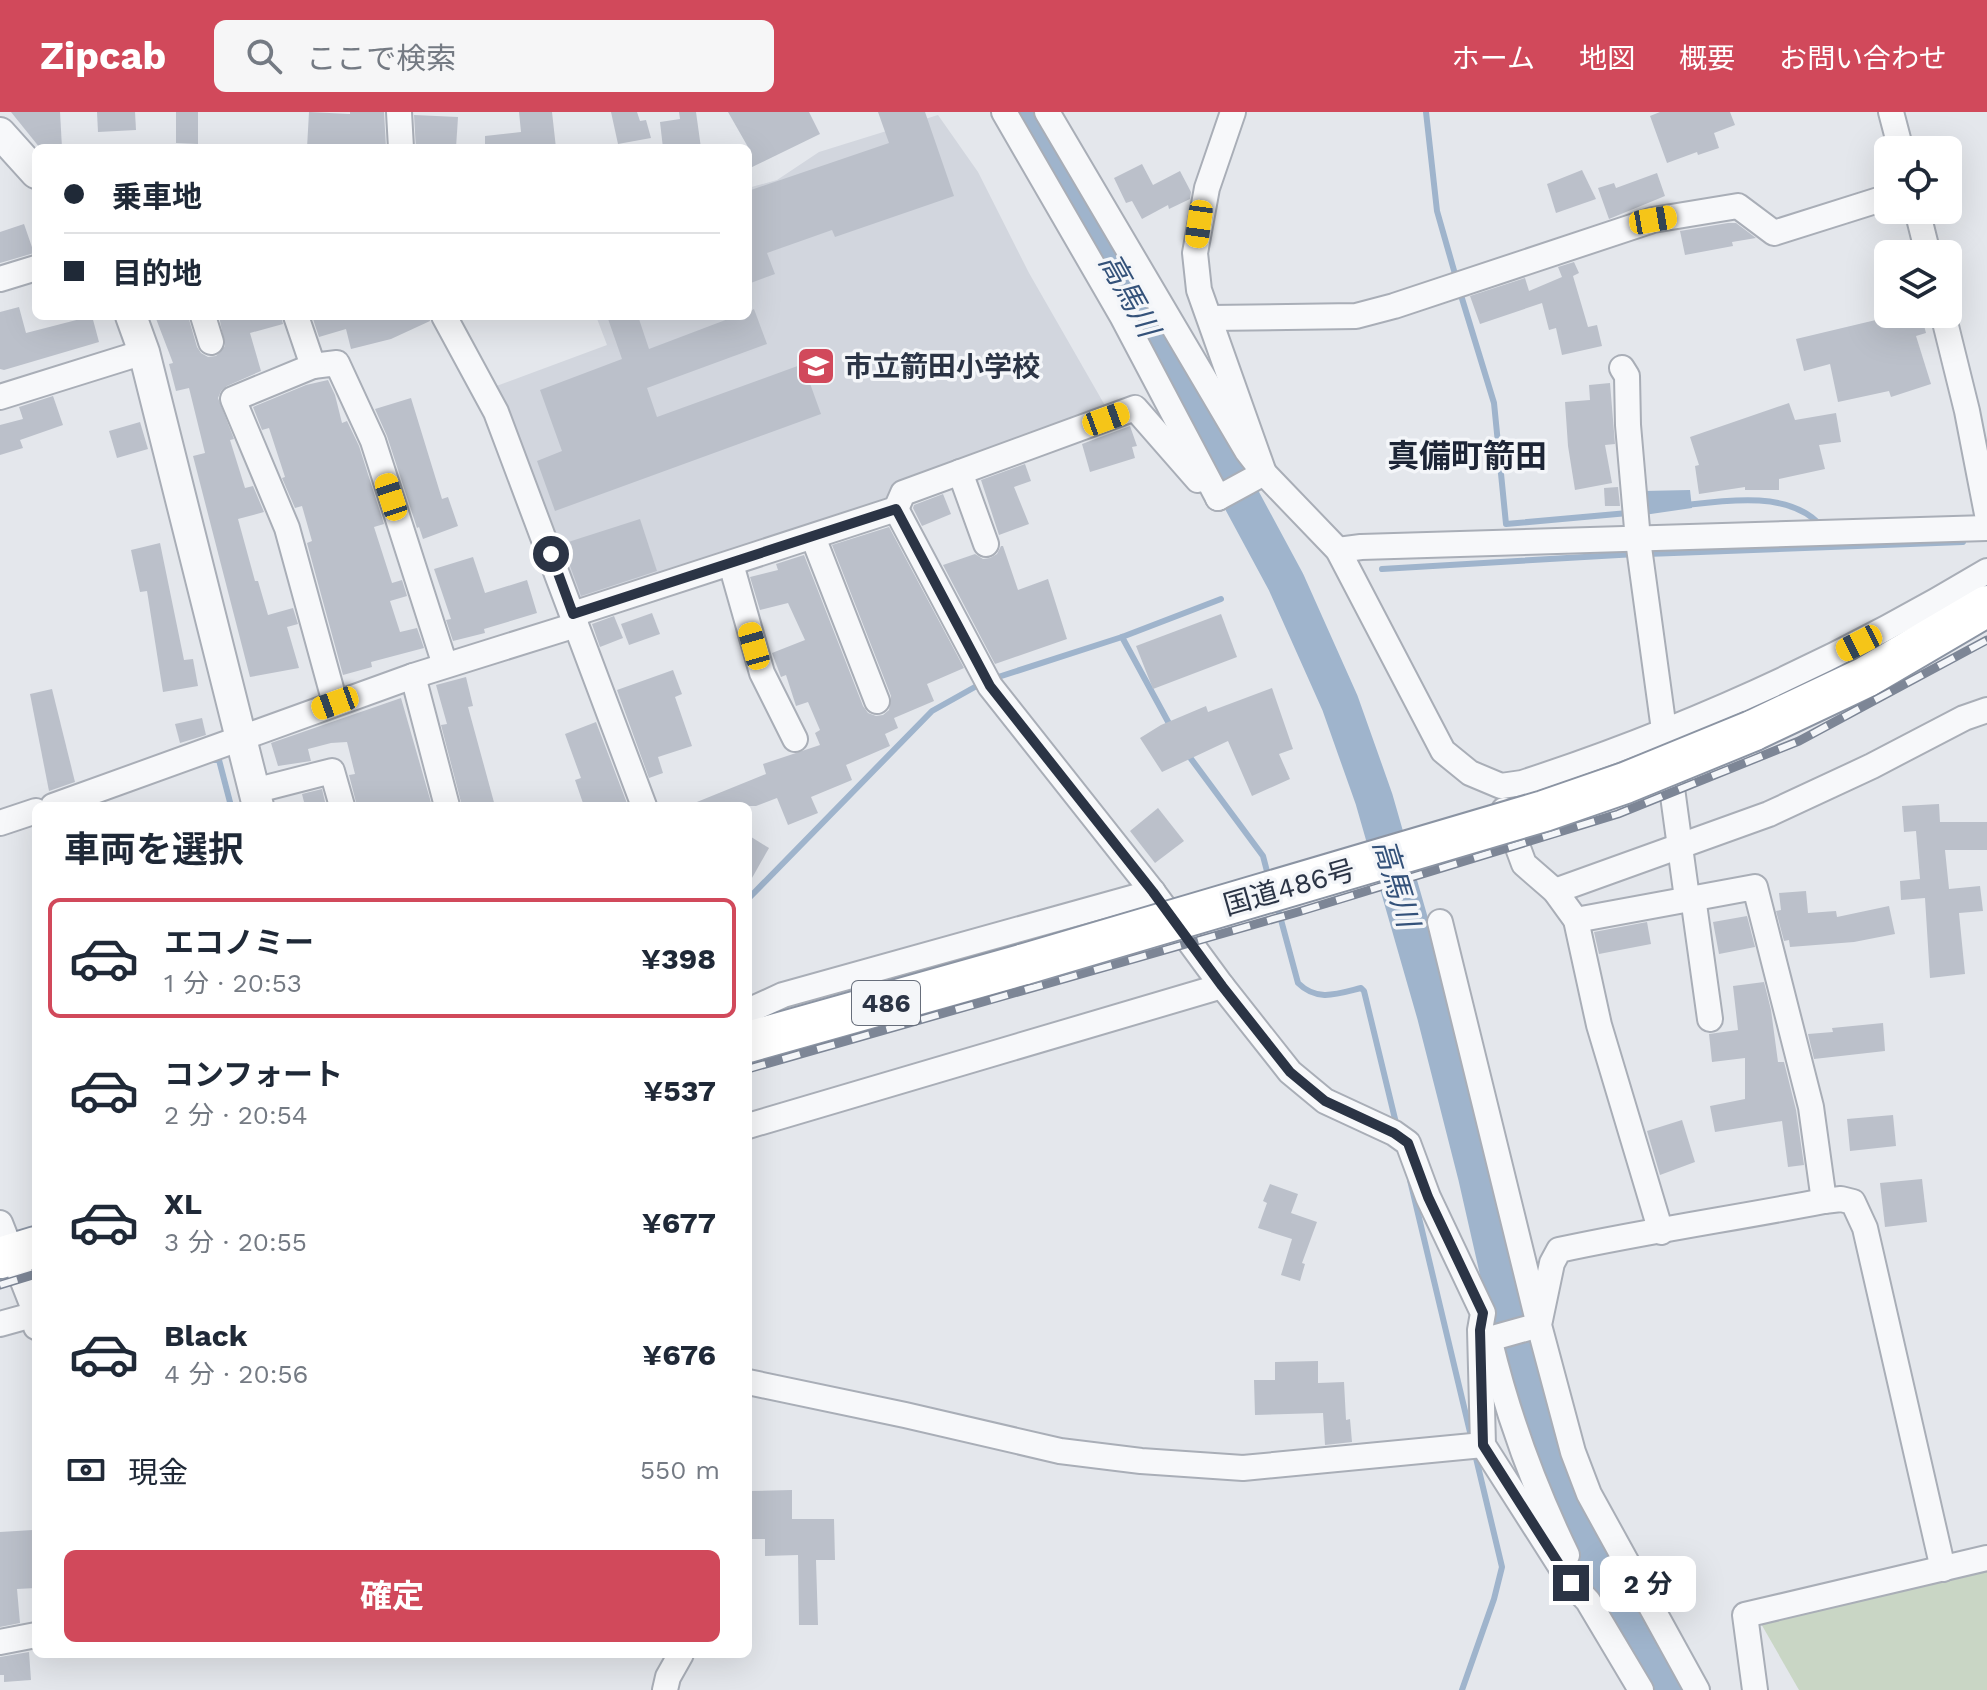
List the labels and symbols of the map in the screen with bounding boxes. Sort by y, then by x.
car [1184,199,1214,249]
car [1627,204,1679,236]
water label: 高馬川 [1092,247,1168,345]
school or university icon: 市立箭田小学校 [795,345,837,387]
place label: 市立箭田小学校 [844,350,1040,383]
car [1079,400,1133,438]
district label: 真備町箭田 [1387,437,1547,475]
car [372,470,410,524]
route start [533,536,569,572]
car [736,620,772,672]
car [1832,621,1886,665]
car [308,684,362,722]
water label: 高馬川 [1367,835,1427,934]
street label: 国道486号 [1220,853,1359,922]
road number: 486 [852,981,920,1025]
callout: 2 分 [1599,1555,1695,1611]
route end [1553,1565,1589,1601]

